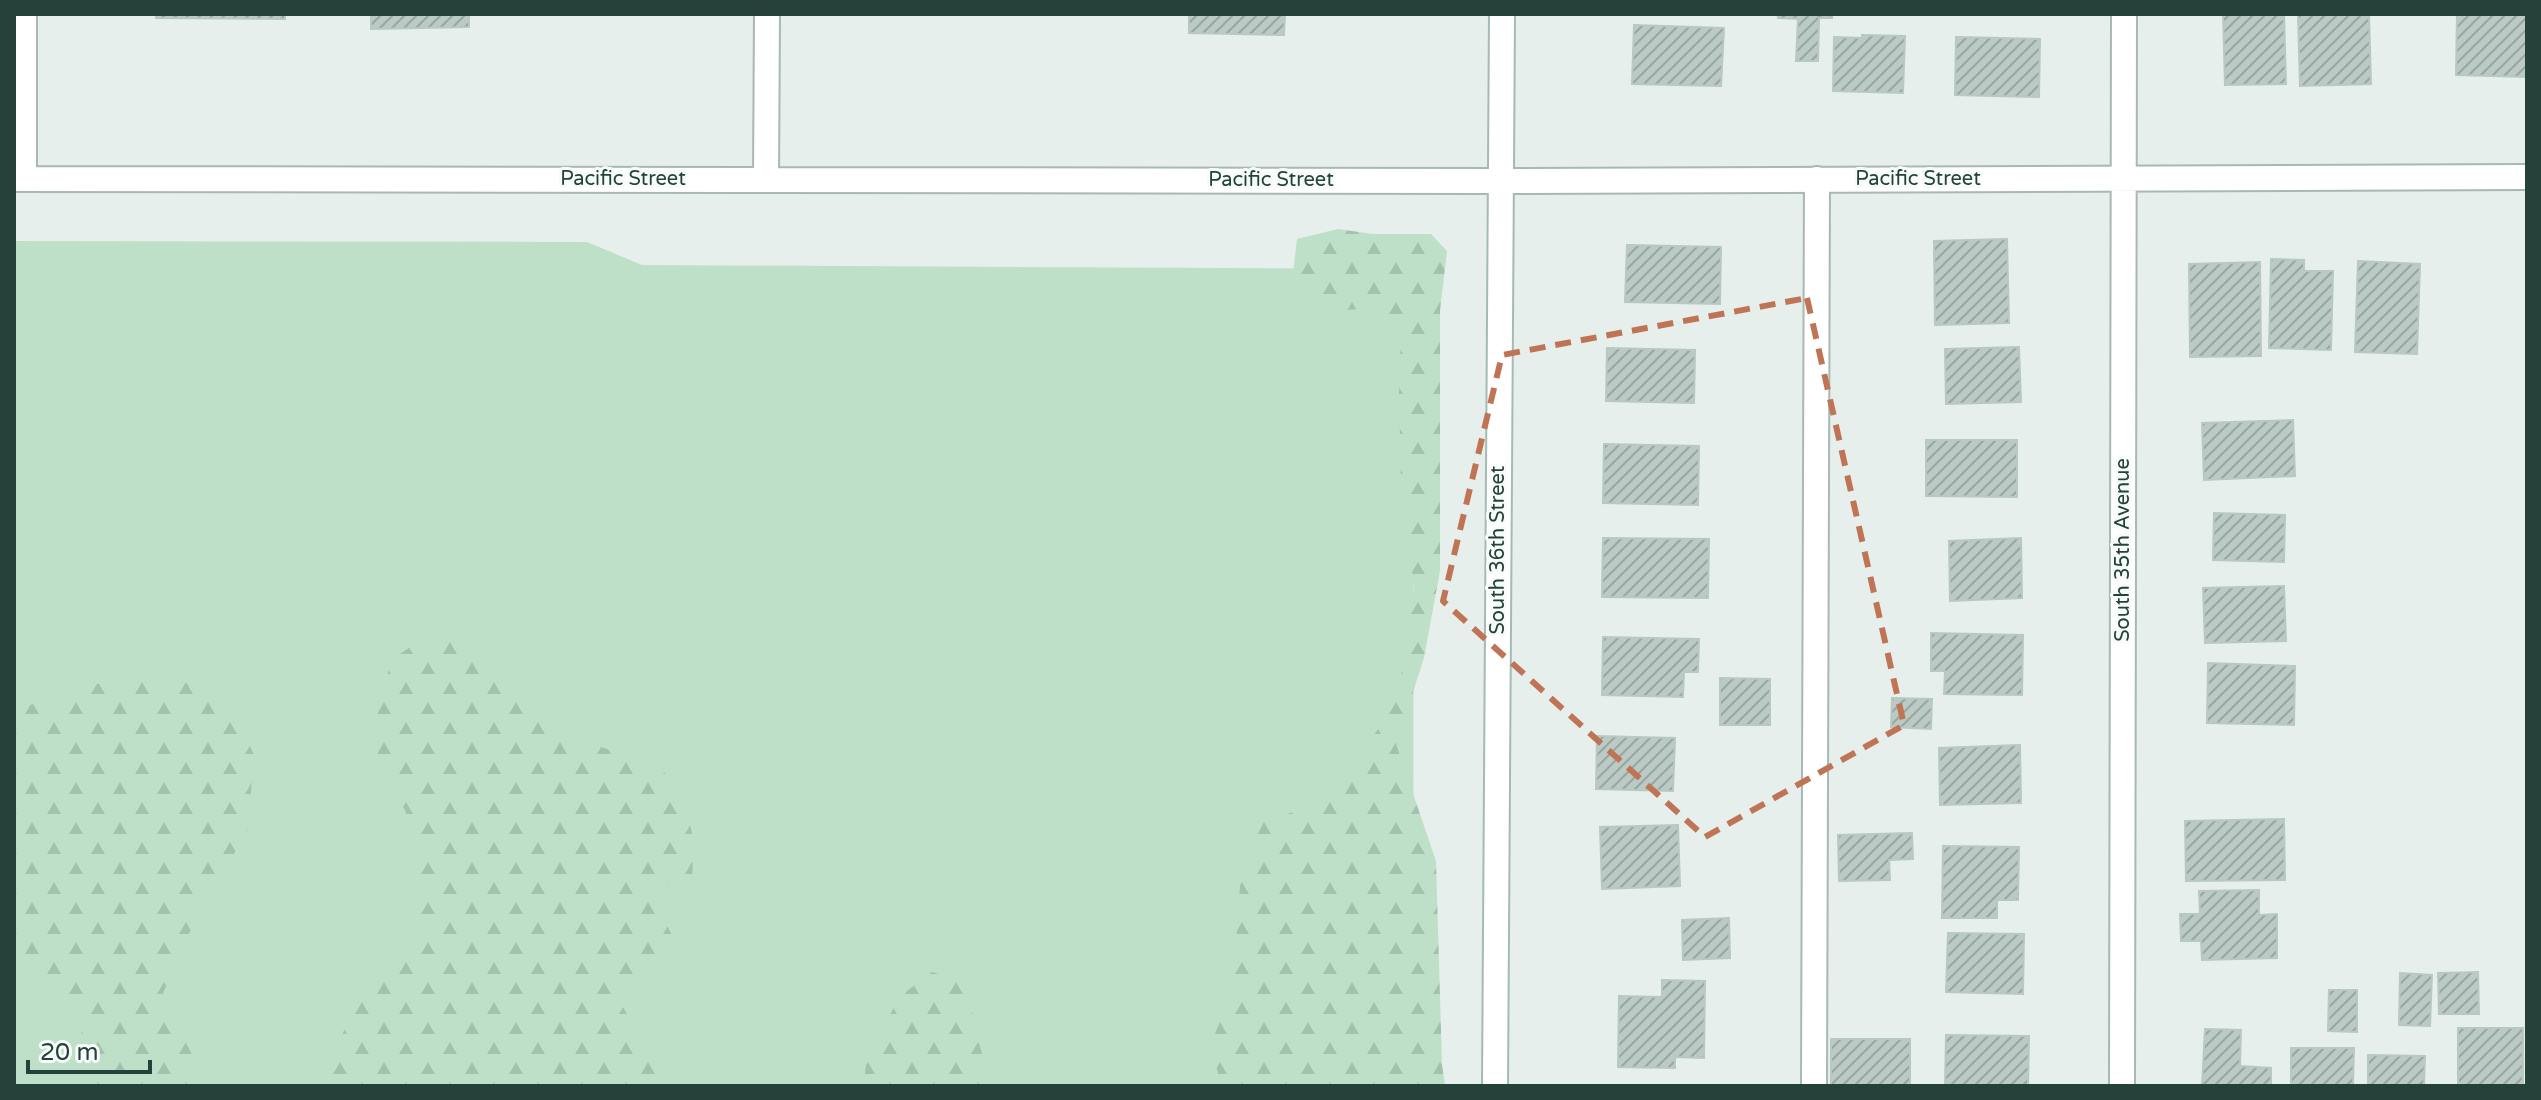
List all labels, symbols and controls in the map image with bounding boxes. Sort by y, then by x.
street label: Pacific Street [560,167,686,191]
street label: Pacific Street [1855,167,1981,191]
street label: Pacific Street [1208,168,1334,192]
street label: South 35th Avenue [2111,458,2135,642]
street label: South 36th Street [1486,465,1510,634]
scale bar [28,1024,150,1074]
text: 20 m [40,1038,98,1067]

